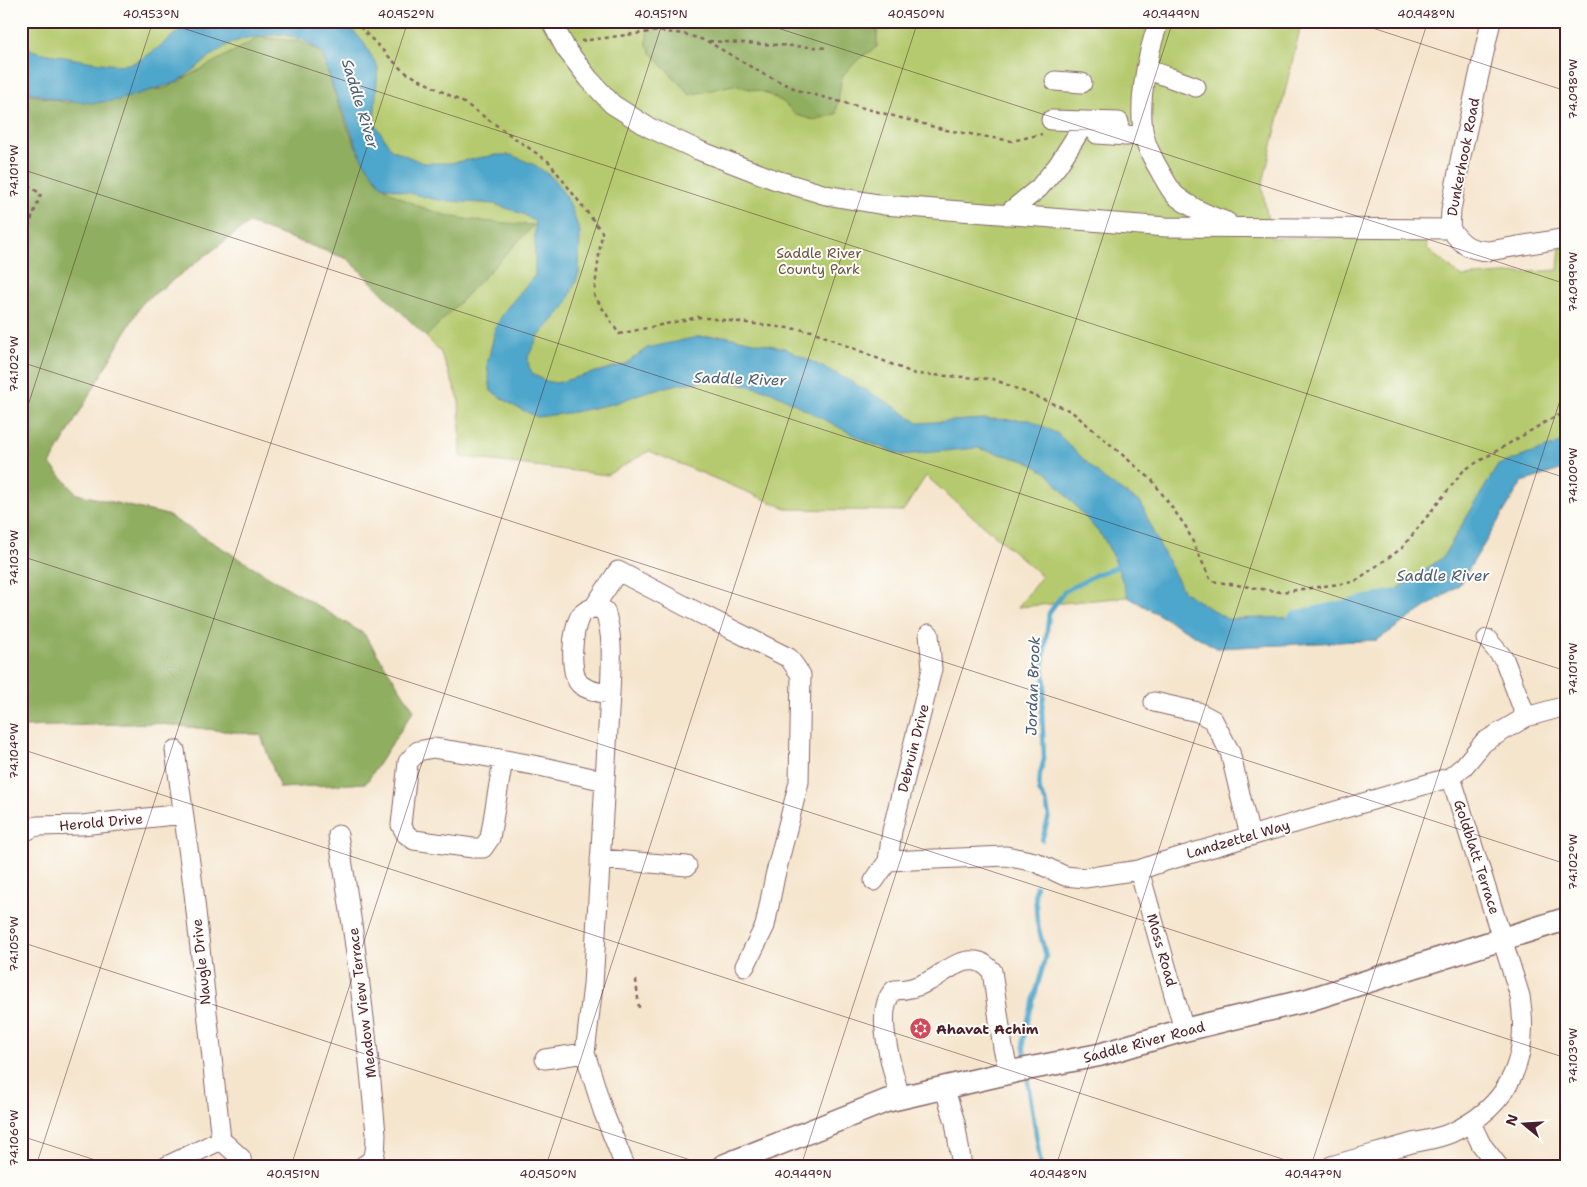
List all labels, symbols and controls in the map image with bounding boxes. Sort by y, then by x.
text: 40.953°N [123,6,179,22]
text: 40.952°N [378,6,434,22]
text: 40.951°N [634,6,688,22]
text: 40.950°N [887,6,945,22]
text: 40.949°N [1142,6,1200,22]
text: 40.948°N [1397,6,1455,22]
water label: Saddle River [337,57,383,152]
text: 74.098°W [1565,59,1581,119]
street label: Dunkerhook Road [1443,96,1483,218]
text: 74.101°W [6,144,22,198]
park label: Saddle River County Park [776,244,862,278]
text: 74.099°W [1565,252,1581,312]
text: 74.102°W [6,336,22,392]
water label: Saddle River [693,367,788,391]
text: 74.100°W [1565,448,1581,504]
text: 74.103°W [6,530,22,586]
water label: Saddle River [1397,566,1490,586]
water label: Jordan Brook [1021,635,1045,736]
text: 74.101°W [1565,642,1581,696]
street label: Debruin Drive [893,702,933,794]
text: 74.104°W [6,723,22,779]
street label: Goldblatt Terrace [1450,797,1504,917]
street label: Herold Drive [58,809,144,835]
street label: Landzettel Way [1184,816,1292,862]
text: 74.102°W [1565,834,1581,890]
street label: Moss Road [1143,911,1181,989]
text: 74.105°W [6,916,22,972]
street label: Naugle Drive [188,918,214,1006]
street label: Meadow View Terrace [344,927,380,1079]
synagogue icon: Ahavat Achim [908,1017,932,1041]
street label: Saddle River Road [1081,1017,1207,1067]
place label: Ahavat Achim [936,1020,1039,1038]
text: 74.103°W [1565,1028,1581,1084]
north arrow [1500,1100,1550,1150]
text: 74.106°W [6,1110,22,1166]
text: N [1501,1112,1522,1128]
text: 40.951°N [266,1166,320,1182]
text: 40.950°N [519,1166,577,1182]
text: 40.949°N [774,1166,832,1182]
text: 40.948°N [1029,1166,1087,1182]
text: 40.947°N [1284,1166,1342,1182]

